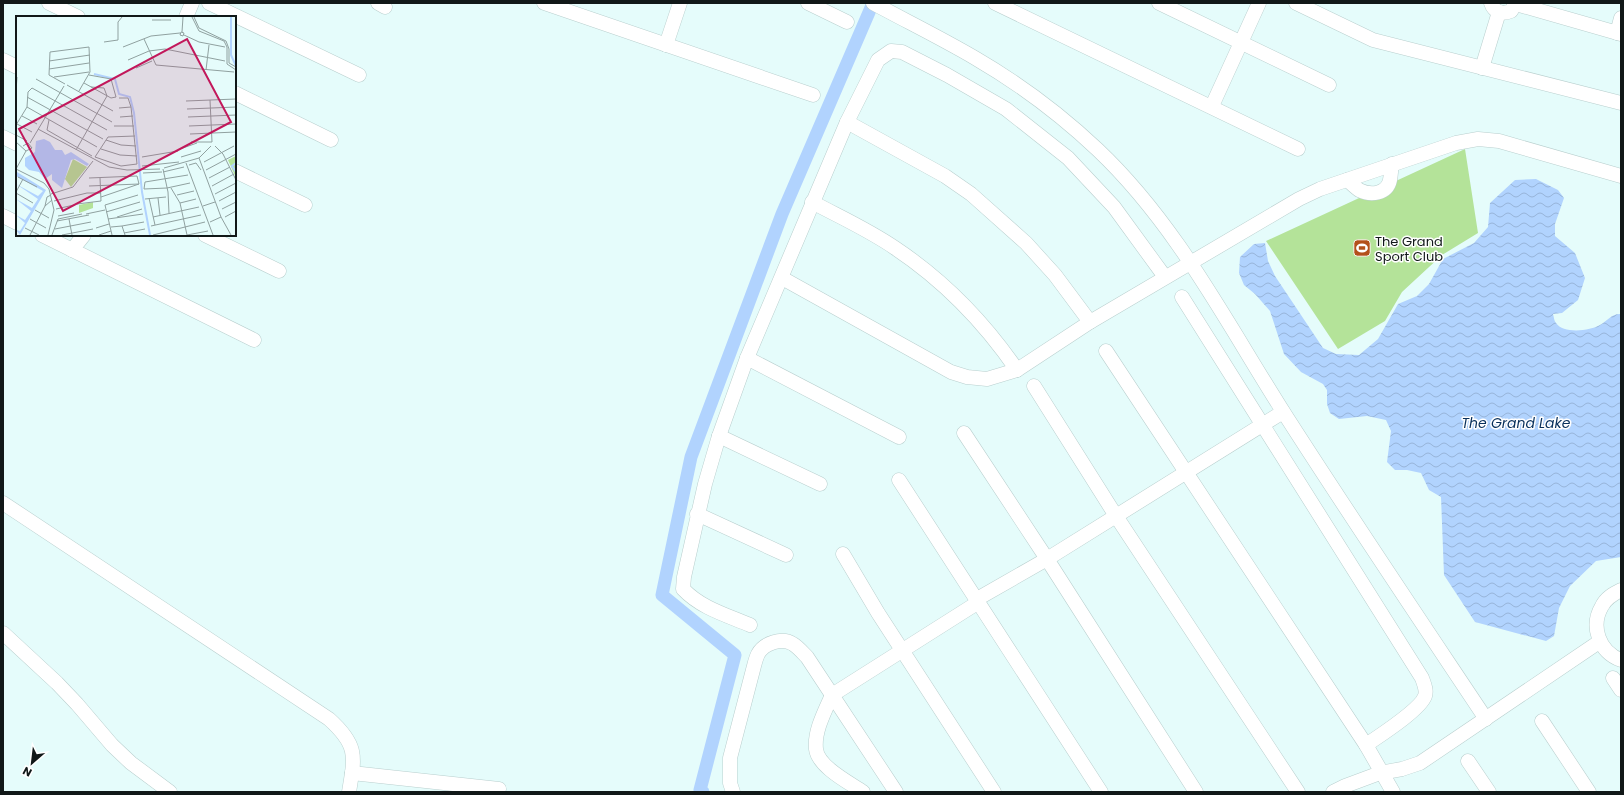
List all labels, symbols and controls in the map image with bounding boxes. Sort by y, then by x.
inset map [16,16,236,236]
place label: The Grand Sport Club [1375,232,1443,266]
sports icon: The Grand Sport Club [1352,238,1372,258]
water label: The Grand Lake [1462,413,1571,433]
north arrow [12,743,52,783]
text: N [20,763,35,781]

